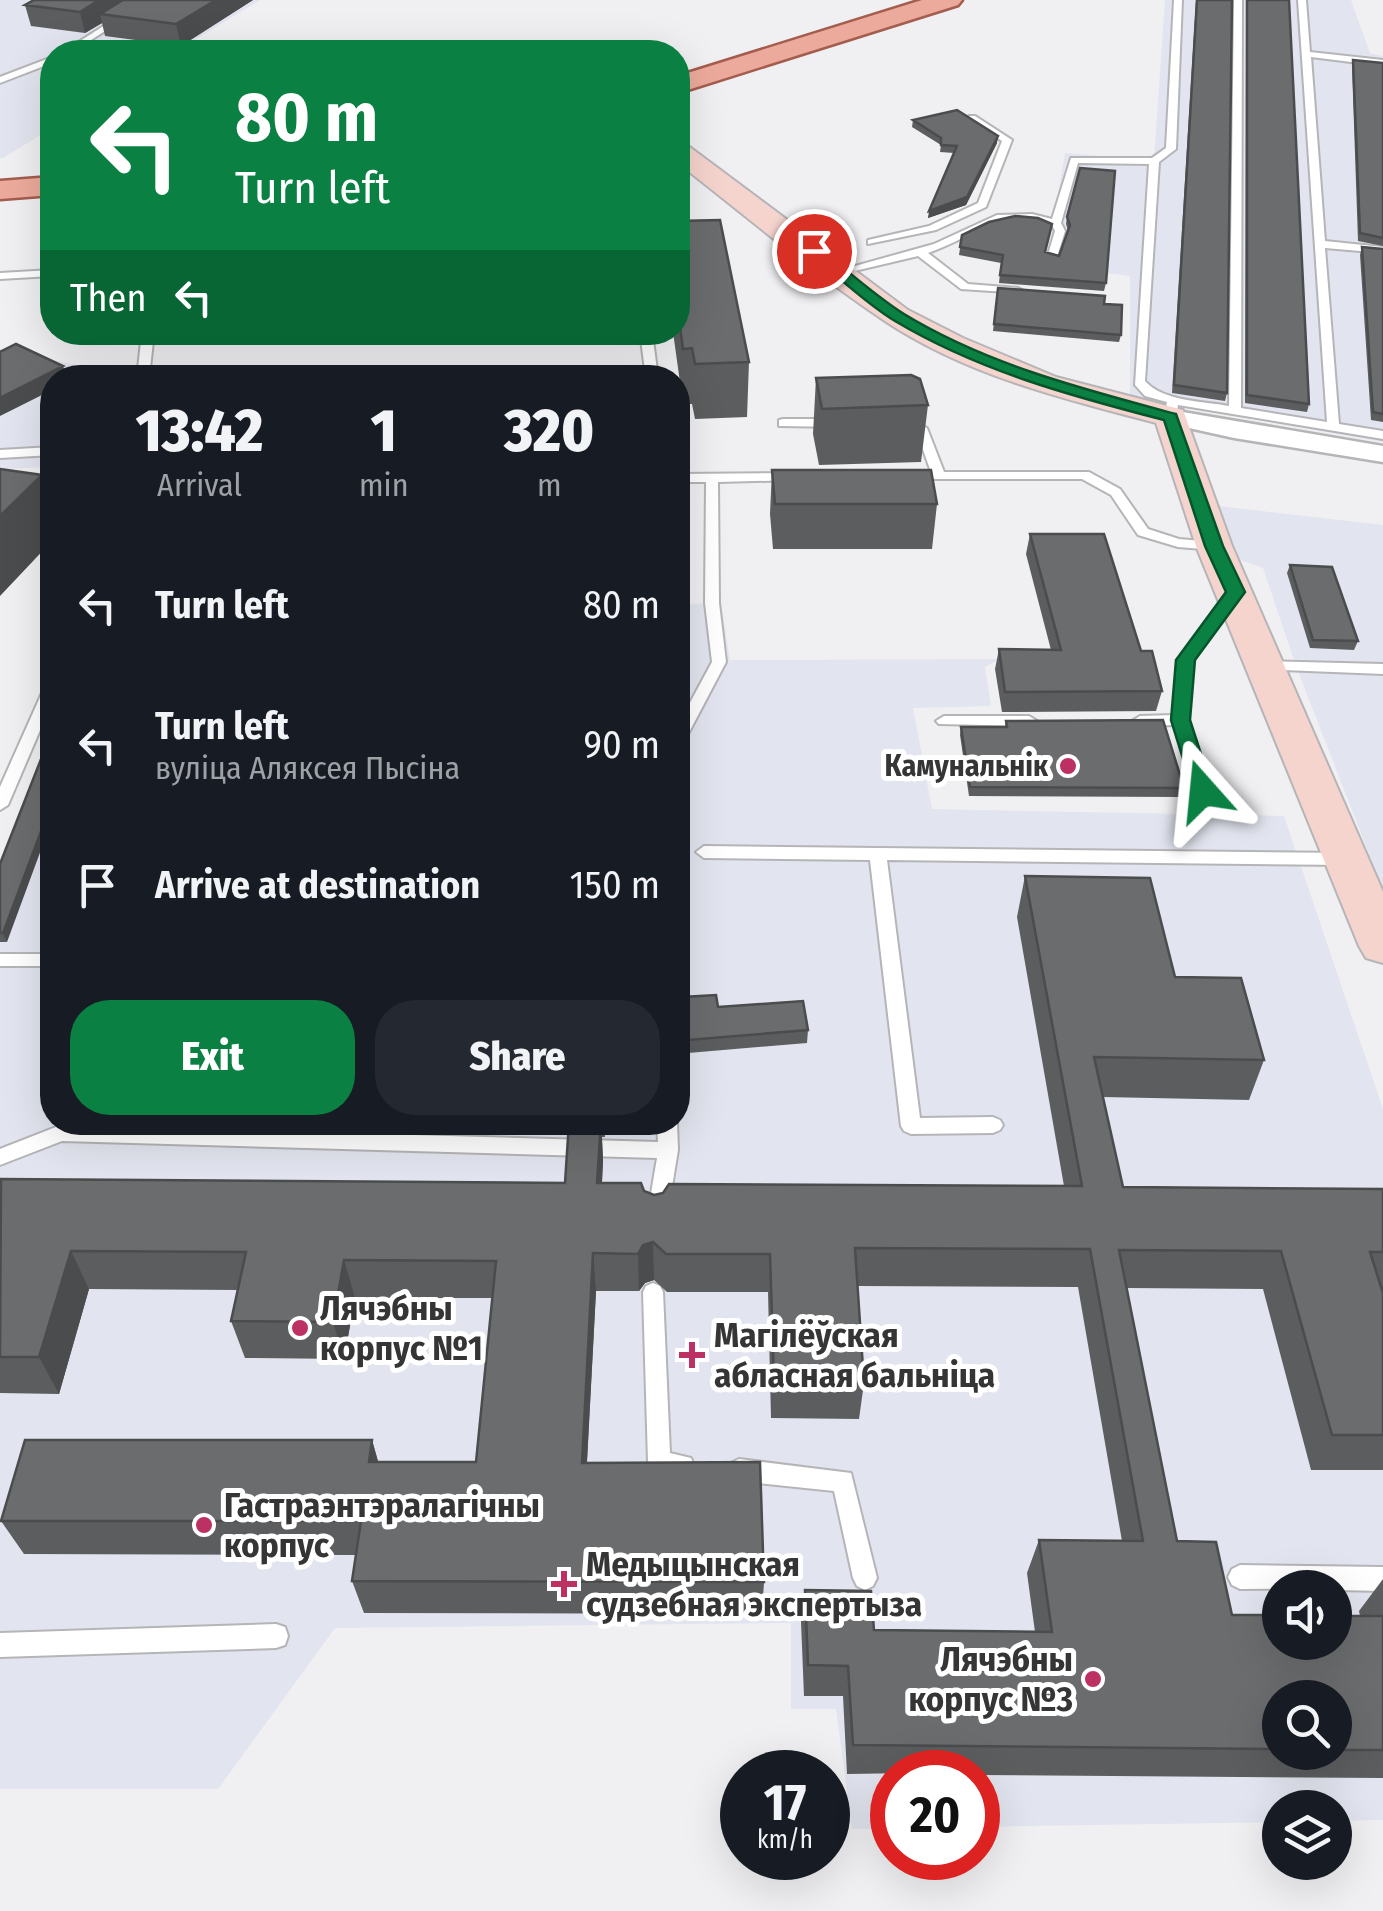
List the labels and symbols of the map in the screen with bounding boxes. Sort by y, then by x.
pin [772,209,857,294]
position arrow [1151,739,1255,843]
place label: Камунальнік [885,748,1049,784]
marker: Камунальнік [1057,755,1079,777]
place label: Лячэбны корпус №1 [320,1287,483,1369]
place label: Магілёўская абласная бальніца [714,1314,995,1396]
marker: Лячэбны корпус №1 [289,1317,311,1339]
marker: Магілёўская абласная бальніца [679,1342,705,1368]
place label: Гастраэнтэралагічны корпус [224,1484,540,1566]
marker: Гастраэнтэралагічны корпус [193,1514,215,1536]
place label: Медыцынская судзебная экспертыза [586,1543,922,1625]
marker: Медыцынская судзебная экспертыза [551,1571,577,1597]
place label: Лячэбны корпус №3 [908,1638,1073,1720]
marker: Лячэбны корпус №3 [1082,1668,1104,1690]
speed limit sign: 20 [870,1750,1000,1880]

